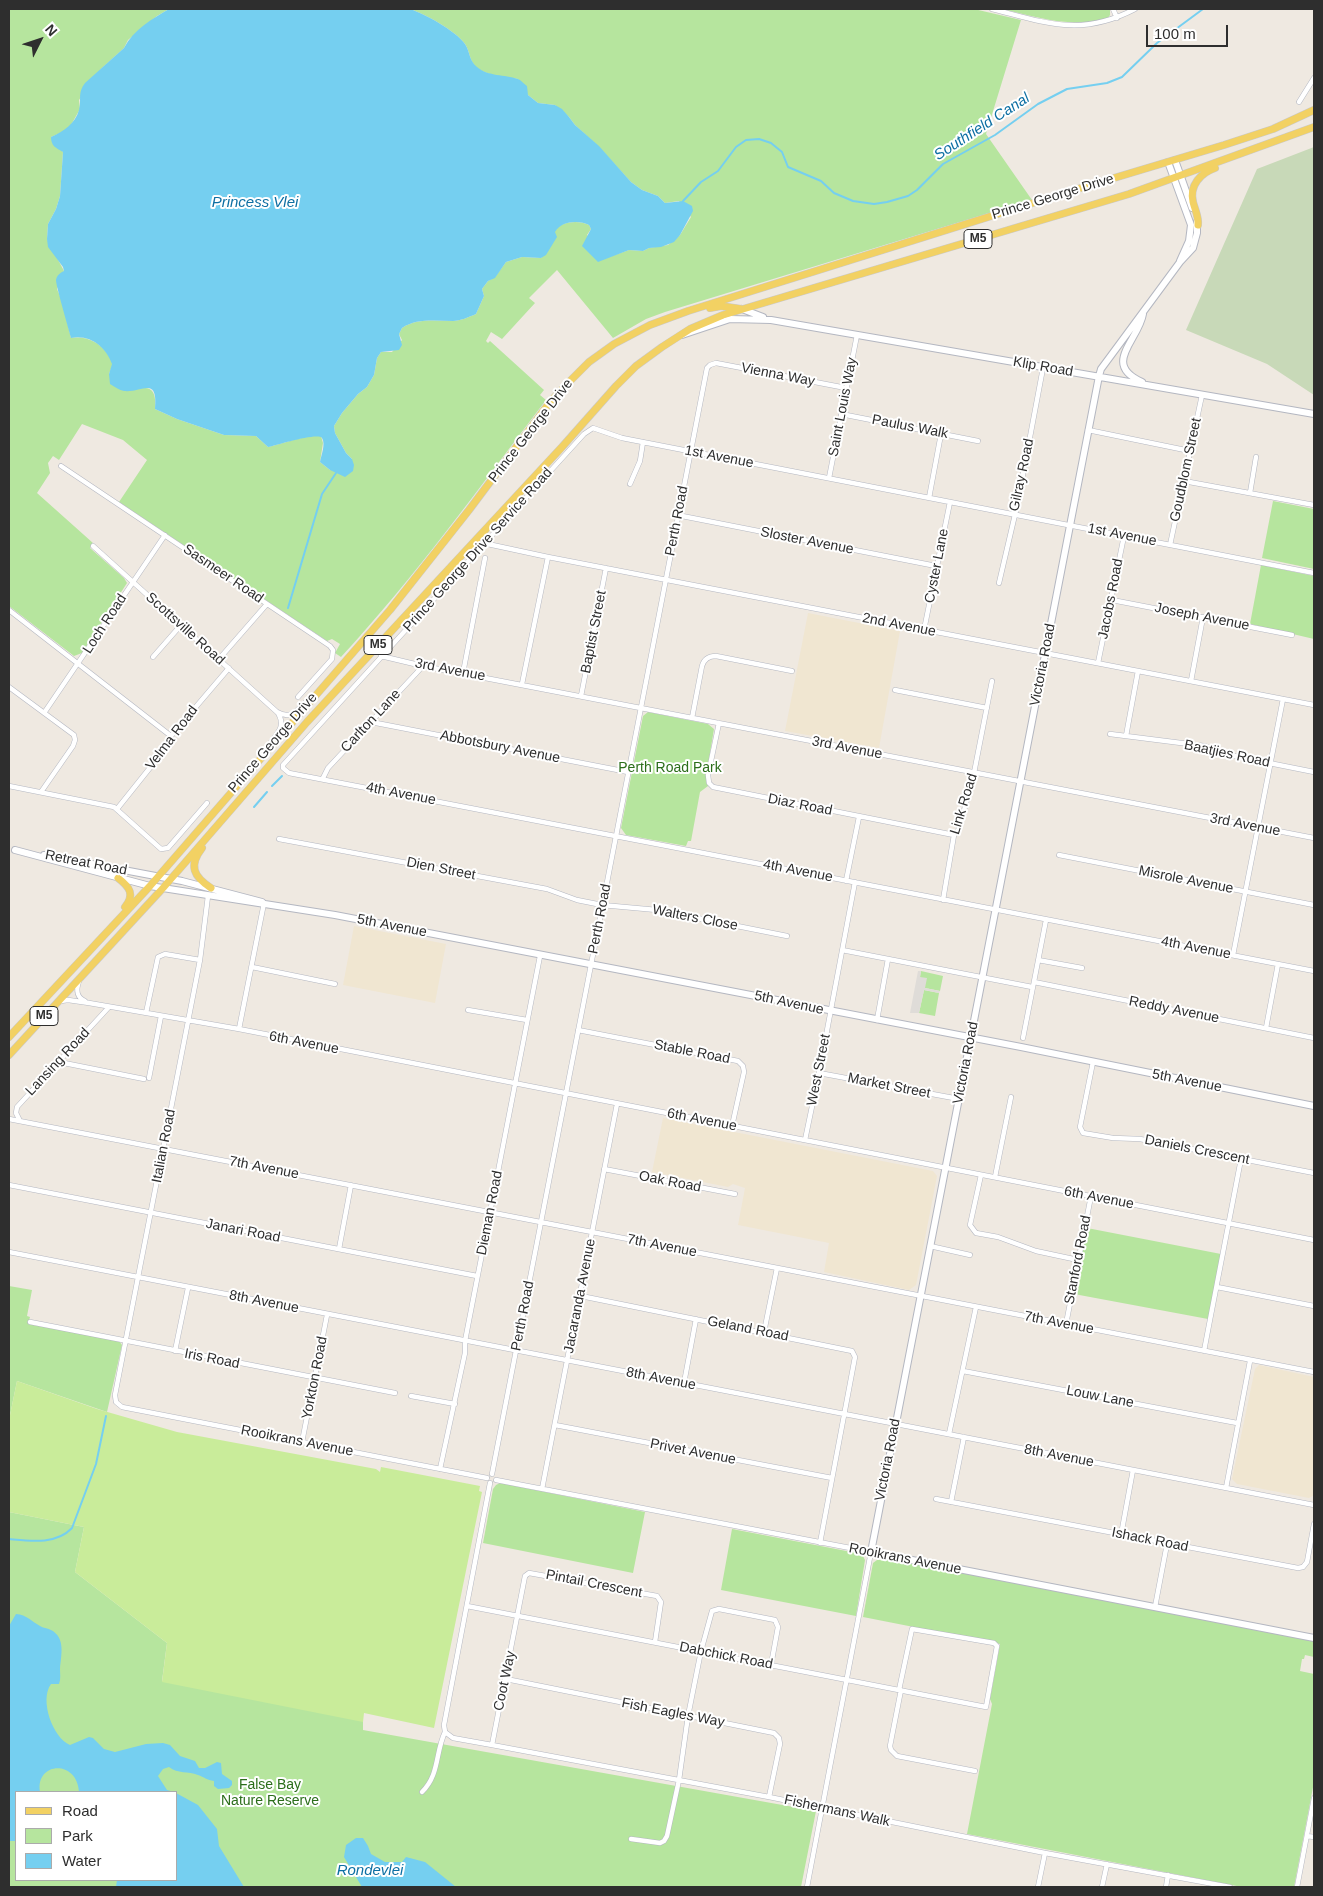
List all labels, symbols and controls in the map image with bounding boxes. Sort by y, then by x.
north arrow [15,15,65,65]
scale bar [1148,15,1230,47]
text: N [42,21,61,39]
text: 100 m [1154,25,1196,42]
water label: Southfield Canal [931,89,1033,165]
street label: Prince George Drive [990,170,1116,224]
water label: Princess Vlei [212,194,298,212]
road number: M5 [964,230,992,248]
street label: Klip Road [1012,353,1074,381]
street label: Saint Louis Way [825,356,861,458]
street label: Vienna Way [740,360,816,390]
street label: Prince George Drive [485,376,577,486]
street label: Paulus Walk [870,411,950,443]
street label: Goudblom Street [1167,416,1205,524]
street label: Gilray Road [1006,437,1038,513]
street label: 1st Avenue [683,442,755,472]
street label: Prince George Drive Service Road [400,465,556,635]
street label: Perth Road [662,485,692,557]
street label: 1st Avenue [1086,520,1158,550]
street label: Sloster Avenue [759,524,855,558]
street label: Cyster Lane [922,527,952,605]
street label: Sasmeer Road [180,541,266,607]
street label: Jacobs Road [1095,557,1127,641]
street label: Scottsville Road [142,589,228,669]
street label: Baptist Street [578,589,610,675]
street label: Loch Road [80,591,130,657]
street label: Joseph Avenue [1153,600,1251,634]
street label: 2nd Avenue [861,610,937,640]
street label: Victoria Road [1027,622,1059,708]
road number: M5 [364,636,392,654]
street label: 3rd Avenue [413,655,487,685]
street label: Carlton Lane [338,686,404,756]
street label: Prince George Drive [225,690,321,796]
street label: Velma Road [142,702,202,774]
street label: Abbotsbury Avenue [439,727,561,767]
street label: 3rd Avenue [810,733,884,763]
street label: Baatjies Road [1183,737,1271,771]
park label: Perth Road Park [618,760,722,776]
street label: Link Road [947,771,981,837]
street label: 4th Avenue [365,779,437,809]
street label: Diaz Road [766,791,834,819]
street label: 3rd Avenue [1208,810,1282,840]
street label: Retreat Road [44,847,128,879]
street label: Dien Street [405,854,477,884]
street label: 4th Avenue [762,856,834,886]
street label: Misrole Avenue [1137,863,1235,897]
street label: Perth Road [585,883,615,955]
street label: Walters Close [651,901,739,935]
street label: 5th Avenue [356,911,428,941]
street label: 4th Avenue [1160,933,1232,963]
street label: 5th Avenue [753,987,825,1019]
street label: Reddy Avenue [1127,993,1221,1027]
road number: M5 [30,1006,58,1026]
street label: Victoria Road [950,1020,982,1106]
street label: Lansing Road [22,1025,94,1099]
street label: 6th Avenue [268,1028,340,1058]
street label: West Street [804,1033,834,1107]
street label: Stable Road [653,1036,731,1068]
street label: 5th Avenue [1151,1066,1223,1096]
street label: Market Street [846,1070,932,1102]
street label: 6th Avenue [666,1105,738,1135]
street label: Italian Road [149,1108,179,1184]
street label: Daniels Crescent [1143,1132,1251,1168]
street label: 7th Avenue [228,1153,300,1183]
street label: Oak Road [637,1168,703,1196]
street label: Dieman Road [474,1169,506,1257]
street label: 6th Avenue [1063,1183,1135,1213]
street label: Stanford Road [1061,1214,1095,1306]
street label: Janari Road [204,1216,282,1246]
street label: 7th Avenue [626,1231,698,1261]
street label: Jacaranda Avenue [561,1237,599,1355]
street label: Perth Road [508,1280,538,1352]
street label: 8th Avenue [228,1287,300,1317]
street label: 7th Avenue [1023,1308,1095,1338]
street label: Geland Road [706,1313,790,1345]
street label: Yorkton Road [299,1335,331,1421]
street label: Iris Road [183,1345,241,1373]
street label: 8th Avenue [625,1364,697,1394]
street label: Louw Lane [1065,1382,1135,1412]
street label: Victoria Road [872,1417,904,1503]
street label: Rooikrans Avenue [239,1422,355,1460]
street label: Privet Avenue [649,1435,737,1469]
street label: 8th Avenue [1023,1441,1095,1471]
street label: Ishack Road [1110,1524,1190,1556]
street label: Rooikrans Avenue [847,1540,963,1578]
street label: Pintail Crescent [544,1566,644,1602]
street label: Dabchick Road [678,1639,774,1673]
street label: Coot Way [490,1649,520,1713]
street label: Fish Eagles Way [620,1695,726,1731]
park label: False Bay Nature Reserve [221,1777,319,1810]
legend [15,1791,178,1881]
street label: Fishermans Walk [783,1792,891,1830]
text: Road [62,1802,98,1819]
text: Park [62,1827,93,1844]
text: Water [62,1852,101,1869]
water label: Rondevlei [337,1862,403,1880]

